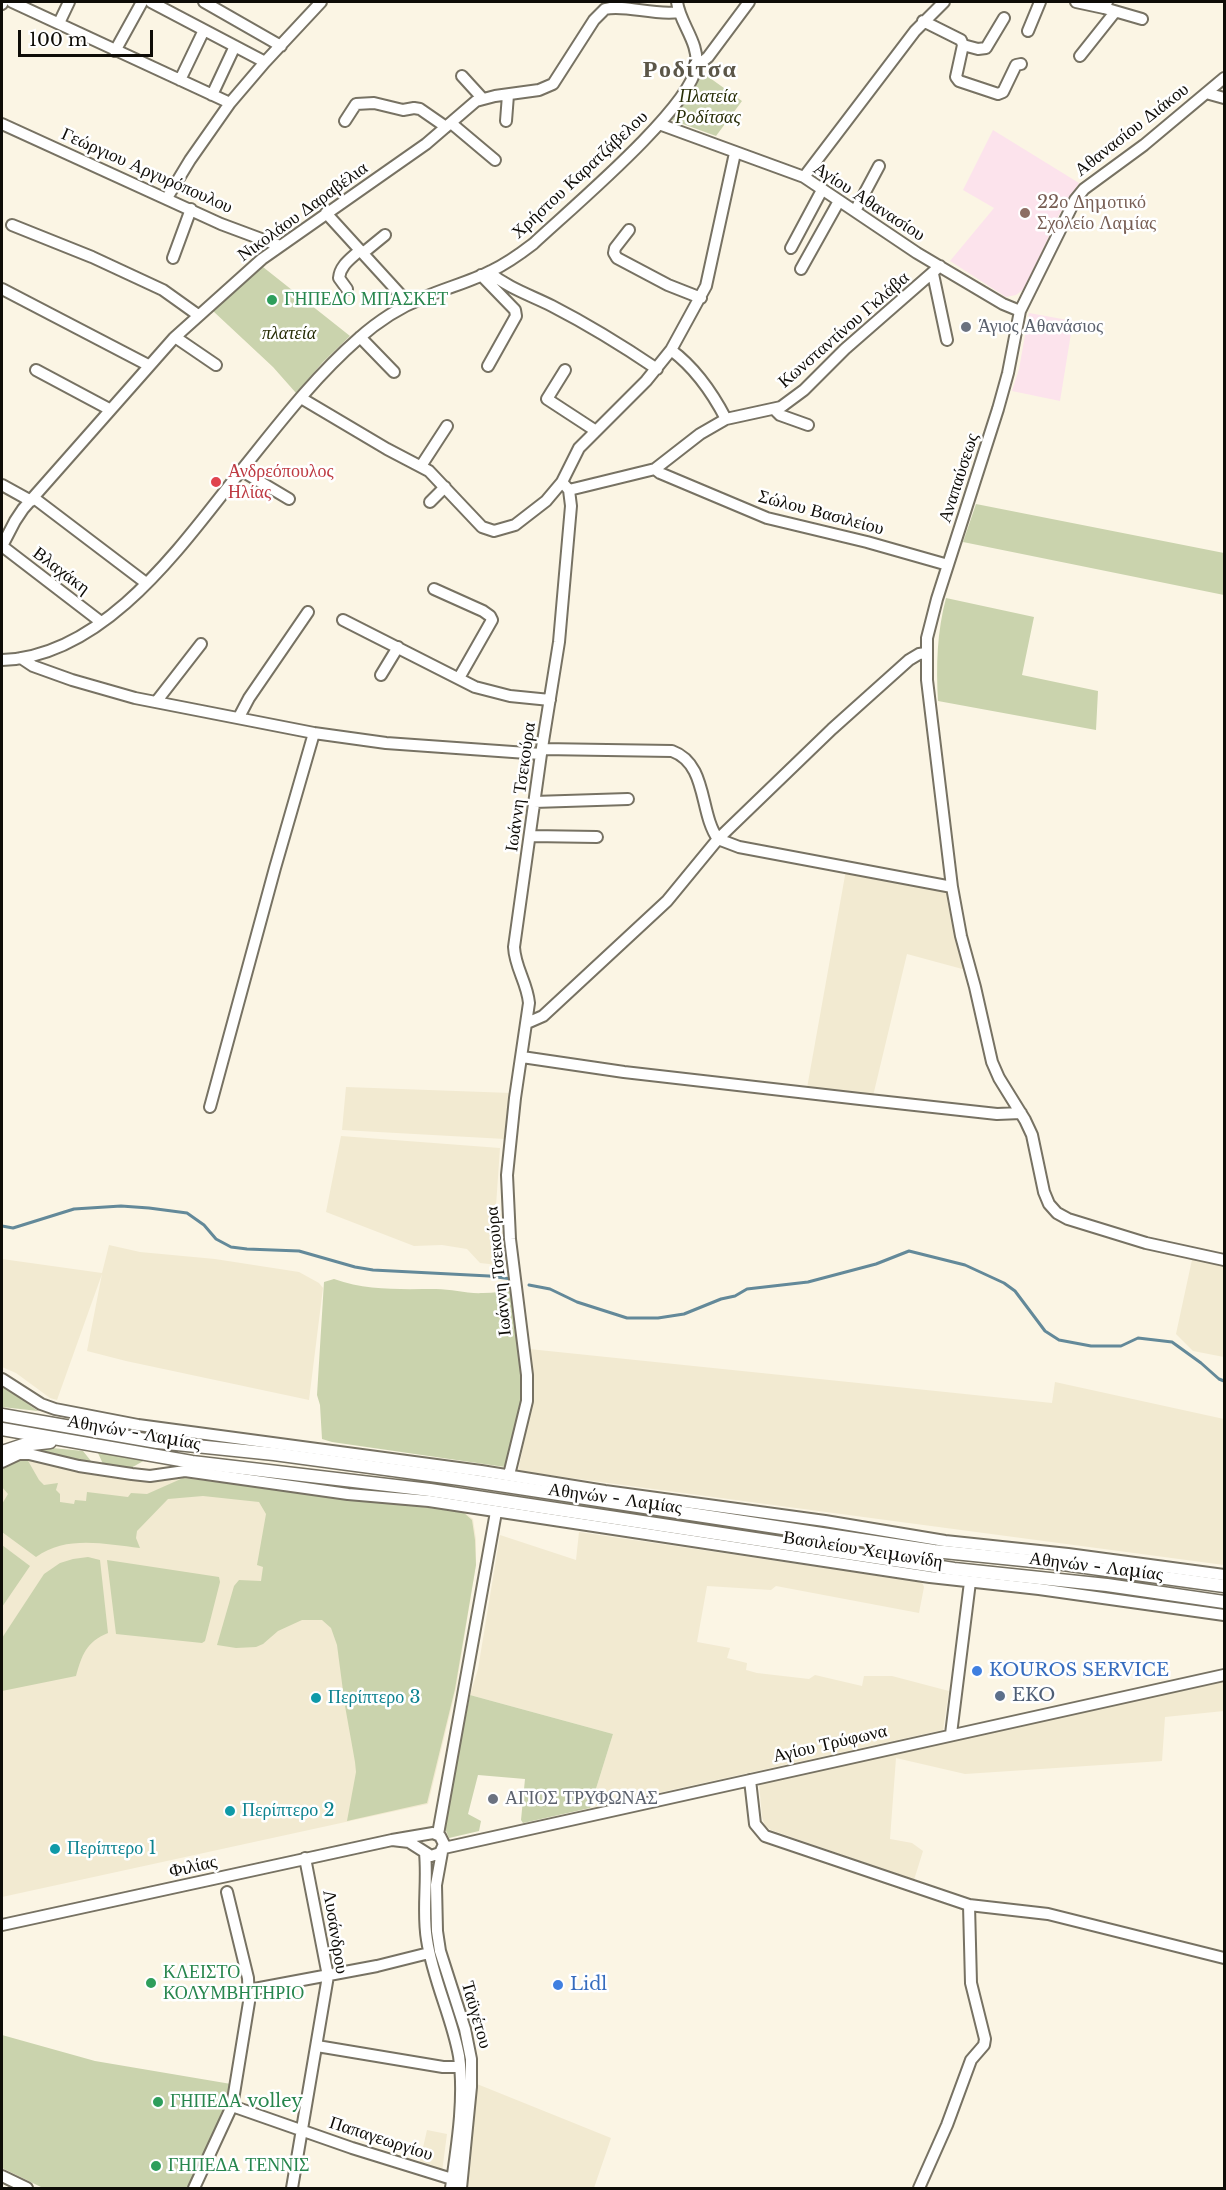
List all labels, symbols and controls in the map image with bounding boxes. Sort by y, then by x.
scale bar [21,18,156,56]
text: 100 m [29,29,87,51]
district label: Ροδίτσα [643,56,737,84]
street label: Αθανασίου Διάκου [1071,79,1193,181]
park label: Πλατεία Ροδίτσας [675,86,741,128]
street label: Χρήστου Καρατζάβελου [507,106,653,244]
street label: Γεώργιου Αργυρόπουλου [58,123,236,219]
street label: Νικολάου Δαραβέλια [234,158,372,266]
street label: Αγίου Αθανασίου [809,158,929,246]
place label: 22ο Δημοτικό Σχολείο Λαμίας [1037,192,1156,234]
marker: 22ο Δημοτικό Σχολείο Λαμίας [1018,206,1032,220]
street label: Κωνσταντίνου Γκλάβα [774,267,914,393]
place label: ΓΗΠΕΔΟ ΜΠΑΣΚΕΤ [284,289,448,311]
marker: ΓΗΠΕΔΟ ΜΠΑΣΚΕΤ [265,293,279,307]
place label: Άγιος Αθανάσιος [978,316,1103,338]
marker: Άγιος Αθανάσιος [959,320,973,334]
park label: πλατεία [262,323,316,345]
street label: Αναπαύσεως [934,430,984,526]
place label: Ανδρεόπουλος Ηλίας [228,461,334,504]
marker: Ανδρεόπουλος Ηλίας [209,475,223,489]
street label: Σώλου Βασιλείου [756,486,886,540]
street label: Βλαχάκη [28,543,94,599]
street label: Ιωάννη Τσεκούρα [501,721,541,853]
street label: Ιωάννη Τσεκούρα [481,1205,517,1337]
street label: Αθηνών - Λαμίας [66,1411,202,1455]
street label: Αθηνών - Λαμίας [547,1479,683,1519]
street label: Βασιλείου Χειμωνίδη [782,1527,944,1573]
street label: Αθηνών - Λαμίας [1028,1548,1164,1586]
place label: KOUROS SERVICE [989,1660,1169,1682]
marker: KOUROS SERVICE [970,1664,984,1678]
place label: EKO [1012,1685,1055,1707]
place label: Περίπτερο 3 [328,1687,420,1709]
marker: EKO [993,1689,1007,1703]
marker: Περίπτερο 3 [309,1691,323,1705]
street label: Αγίου Τρύφωνα [771,1720,889,1768]
place label: ΑΓΙΟΣ ΤΡΥΦΩΝΑΣ [505,1788,658,1810]
marker: ΑΓΙΟΣ ΤΡΥΦΩΝΑΣ [486,1792,500,1806]
place label: Περίπτερο 2 [242,1800,334,1822]
marker: Περίπτερο 2 [223,1804,237,1818]
place label: Περίπτερο 1 [67,1838,156,1860]
marker: Περίπτερο 1 [48,1842,62,1856]
street label: Φιλίας [167,1851,219,1883]
street label: Λυσάνδρου [318,1889,352,1975]
place label: ΚΛΕΙΣΤΟ ΚΟΛΥΜΒΗΤΗΡΙΟ [163,1962,304,2004]
place label: Lidl [570,1974,607,1996]
marker: ΚΛΕΙΣΤΟ ΚΟΛΥΜΒΗΤΗΡΙΟ [144,1976,158,1990]
marker: Lidl [551,1978,565,1992]
street label: Ταϋγέτου [456,1979,496,2051]
place label: ΓΗΠΕΔΑ volley [170,2091,303,2113]
marker: ΓΗΠΕΔΑ volley [151,2095,165,2109]
street label: Παπαγεωργίου [326,2112,436,2166]
place label: ΓΗΠΕΔΑ ΤΕΝΝΙΣ [168,2155,310,2177]
marker: ΓΗΠΕΔΑ ΤΕΝΝΙΣ [149,2159,163,2173]

